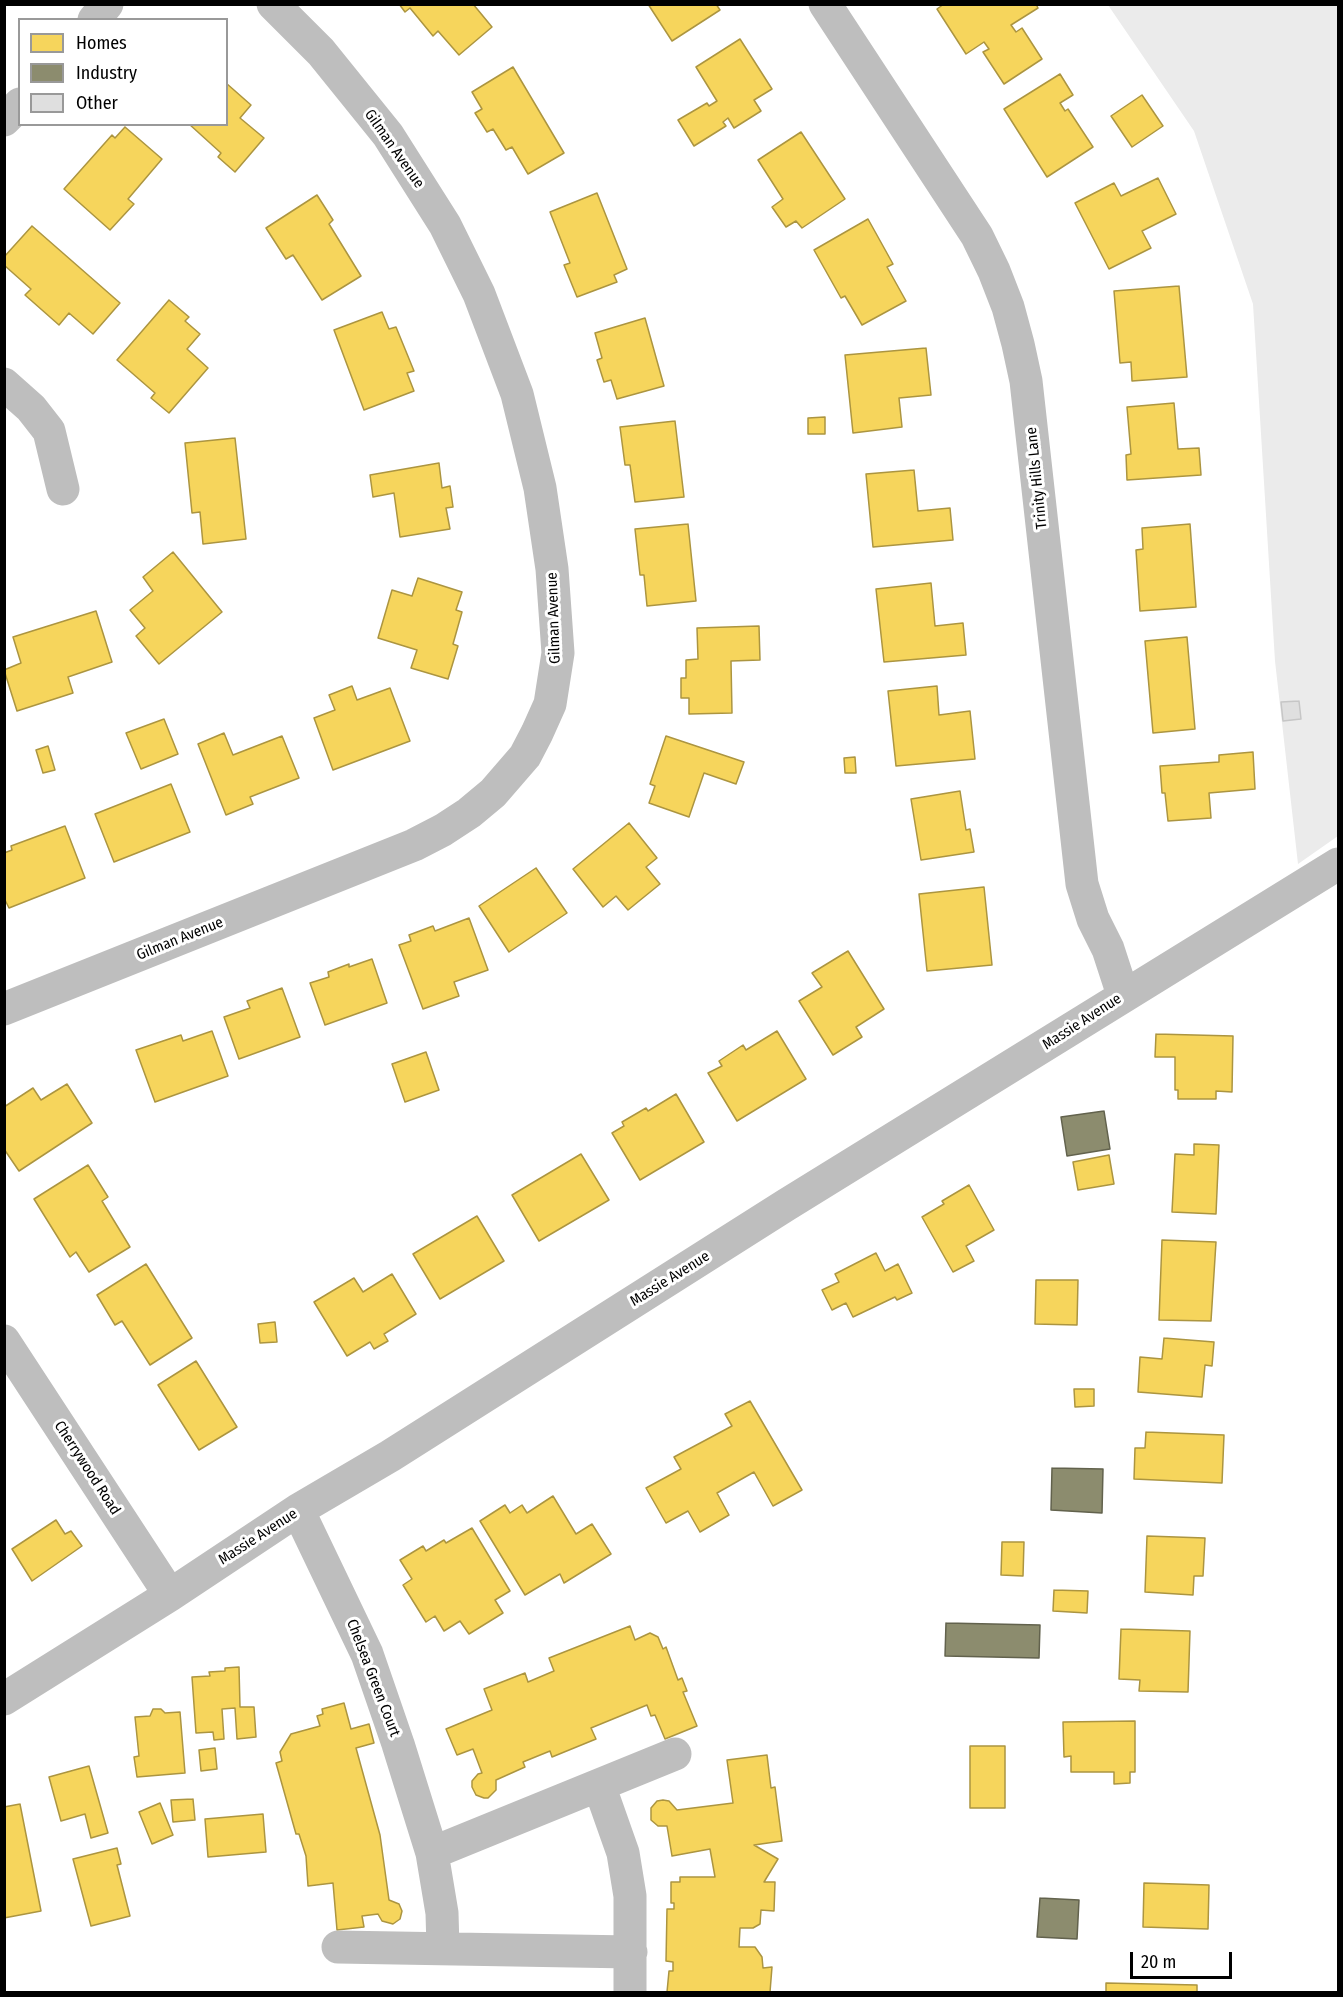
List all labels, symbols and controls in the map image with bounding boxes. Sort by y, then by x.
legend [18,18,228,126]
text: Homes [76,32,127,54]
text: Industry [76,62,137,84]
text: Other [76,92,118,114]
street label: Gilman Avenue [360,106,428,192]
street label: Trinity Hills Lane [1023,426,1051,530]
street label: Gilman Avenue [543,572,565,664]
street label: Gilman Avenue [134,913,226,965]
street label: Massie Avenue [1039,990,1125,1054]
street label: Massie Avenue [627,1247,713,1311]
street label: Cherrywood Road [50,1418,124,1518]
street label: Massie Avenue [215,1505,301,1569]
street label: Chelsea Green Court [342,1617,404,1739]
scale bar [1133,1940,1235,1978]
text: 20 m [1141,1951,1176,1973]

